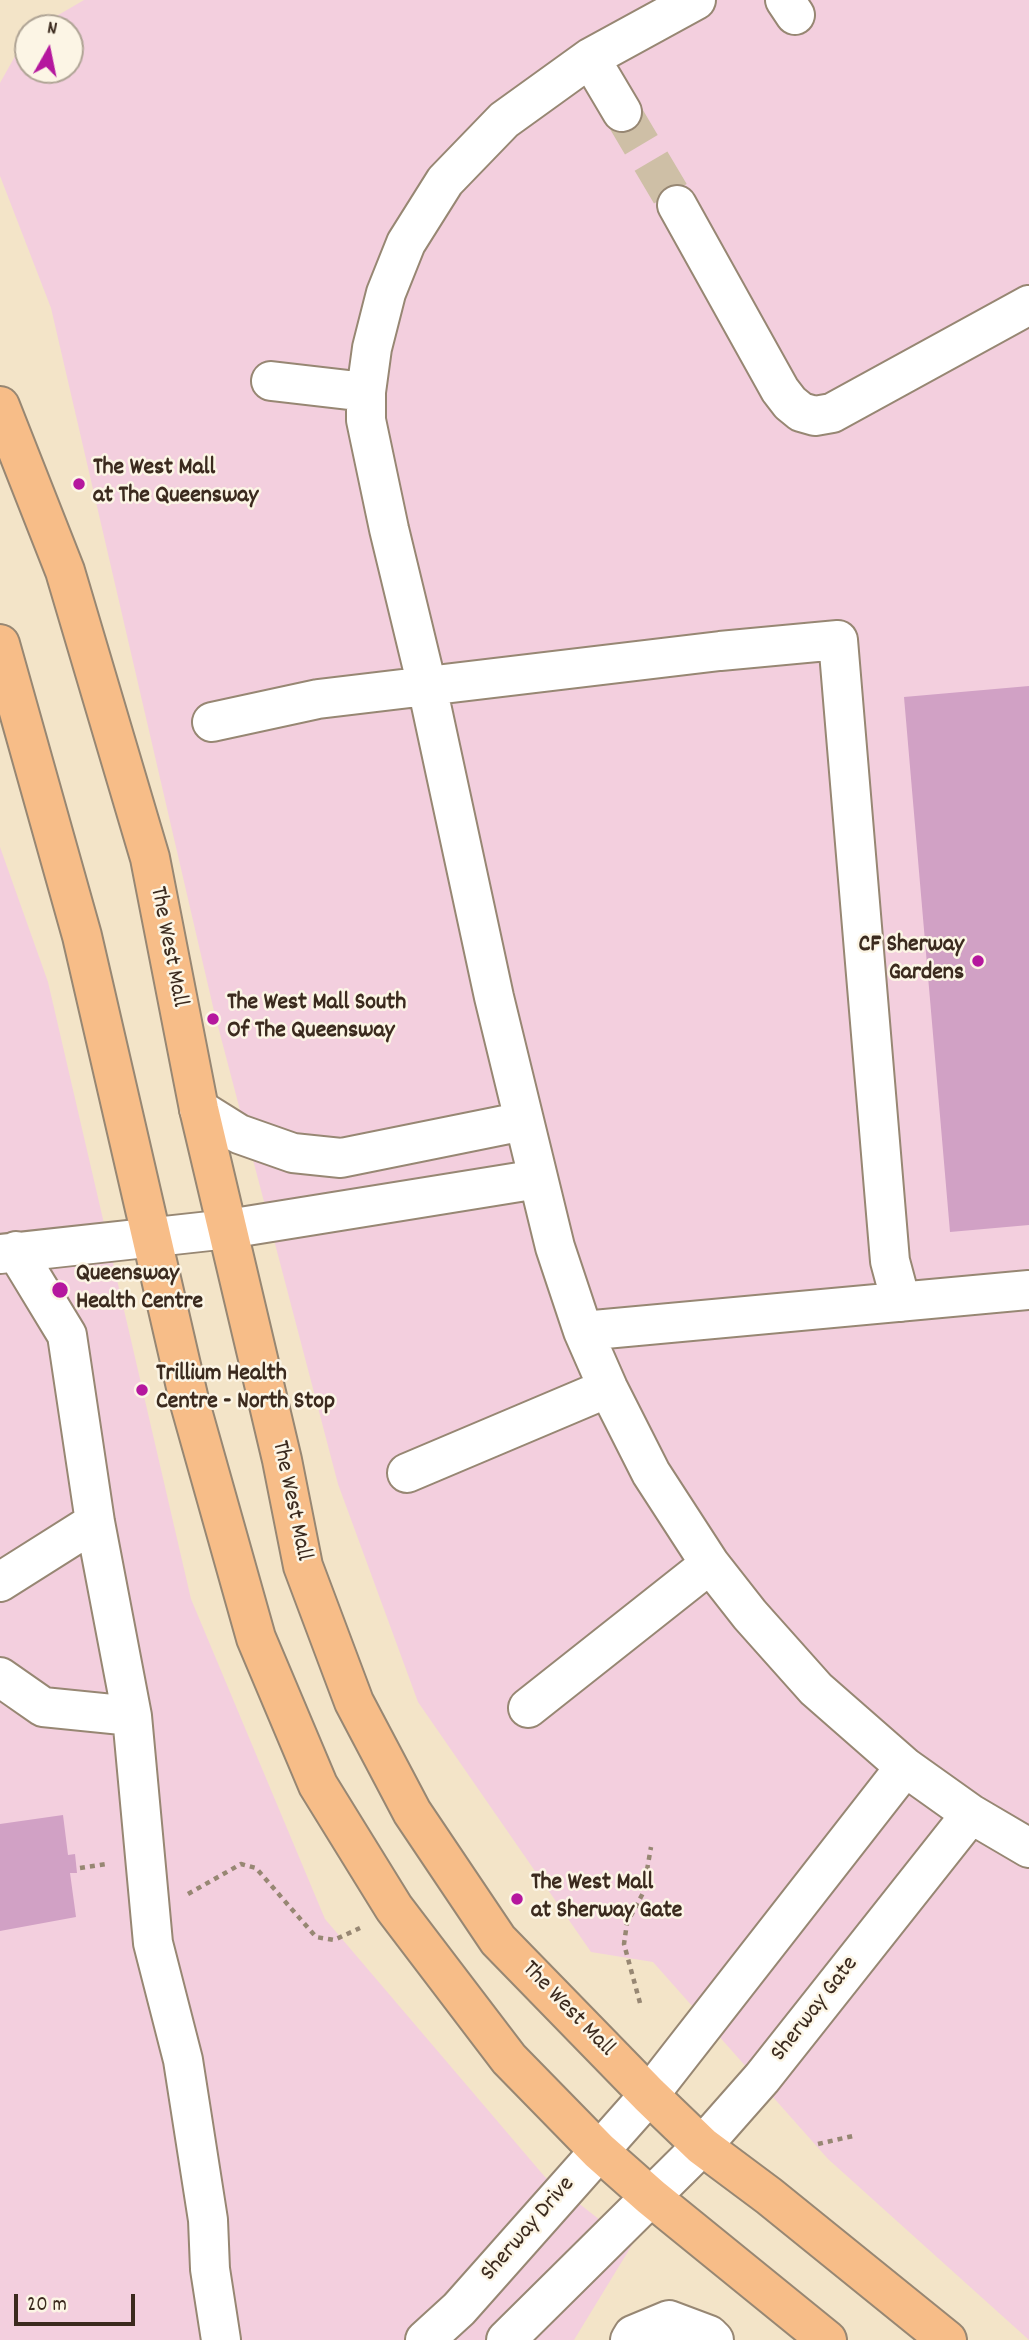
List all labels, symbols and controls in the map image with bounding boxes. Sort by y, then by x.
north arrow [14,14,84,84]
text: N [45,16,59,44]
place label: The West Mall at The Queensway [93,456,258,512]
marker: The West Mall at The Queensway [71,476,87,492]
street label: The West Mall [141,884,193,1010]
place label: CF Sherway Gardens [858,933,964,989]
marker: CF Sherway Gardens [970,953,986,969]
place label: The West Mall South Of The Queensway [227,991,406,1047]
marker: The West Mall South Of The Queensway [205,1011,221,1027]
place label: Queensway Health Centre [76,1262,203,1318]
marker: Queensway Health Centre [50,1280,70,1300]
place label: Trillium Health Centre - North Stop [156,1362,335,1418]
marker: Trillium Health Centre - North Stop [134,1382,150,1398]
street label: The West Mall [263,1438,317,1564]
place label: The West Mall at Sherway Gate [531,1871,682,1927]
marker: The West Mall at Sherway Gate [509,1891,525,1907]
street label: Sherway Gate [766,1952,866,2068]
street label: The West Mall [514,1956,620,2064]
street label: Sherway Drive [476,2172,582,2288]
scale bar [18,2280,138,2324]
text: 20 m [27,2291,67,2321]

